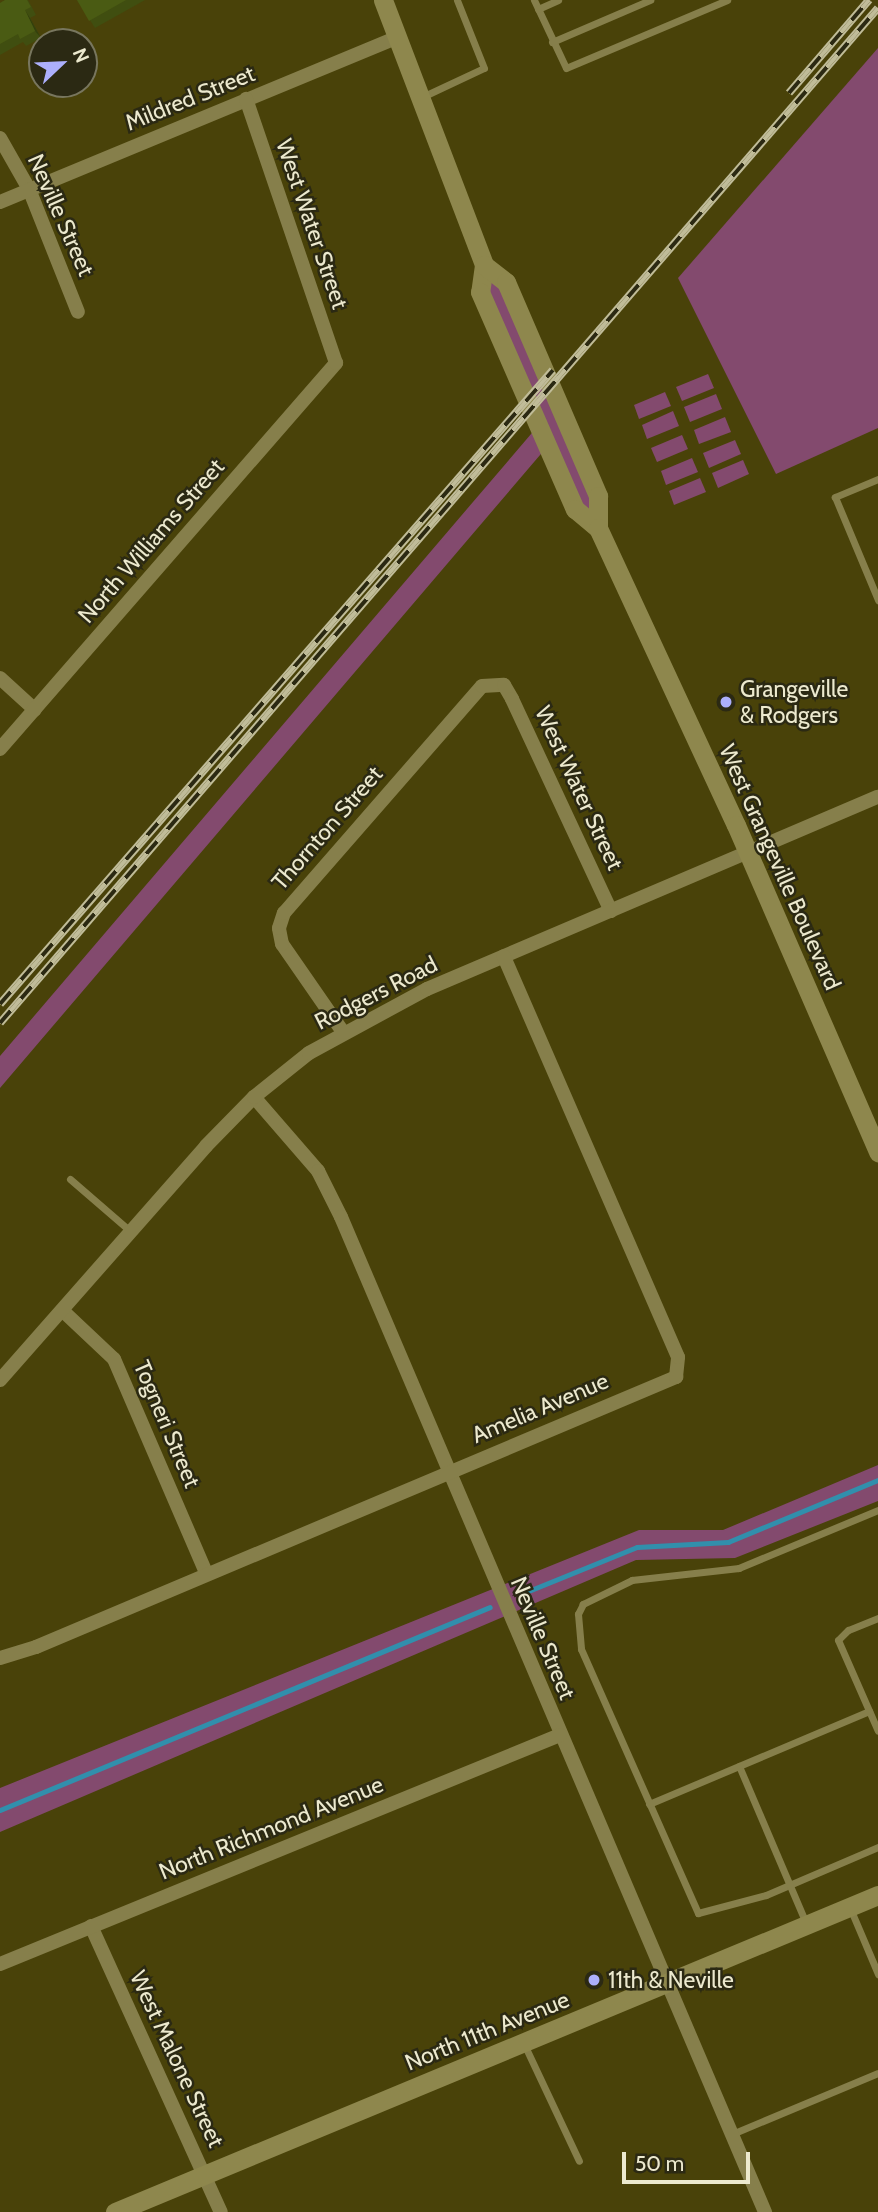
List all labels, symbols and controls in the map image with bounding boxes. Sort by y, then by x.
north arrow [28,28,98,98]
text: N [68,45,94,66]
street label: Mildred Street [121,60,259,136]
street label: West Water Street [270,135,354,313]
street label: Neville Street [22,150,100,280]
street label: North Williams Street [72,453,230,629]
place label: Grangeville & Rodgers [740,675,848,729]
marker: Grangeville & Rodgers [718,694,734,710]
street label: West Water Street [529,702,629,874]
street label: West Grangeville Boulevard [713,740,847,994]
street label: Thornton Street [266,761,388,895]
street label: Rodgers Road [310,950,442,1036]
street label: Togneri Street [128,1356,206,1492]
street label: Amelia Avenue [468,1367,612,1449]
street label: Neville Street [505,1573,581,1703]
street label: North Richmond Avenue [155,1770,387,1886]
street label: West Malone Street [124,1966,230,2152]
place label: 11th & Neville [608,1966,734,1994]
marker: 11th & Neville [586,1972,602,1988]
street label: North 11th Avenue [401,1986,573,2076]
scale bar [626,2138,754,2182]
text: 50 m [635,2151,684,2176]

